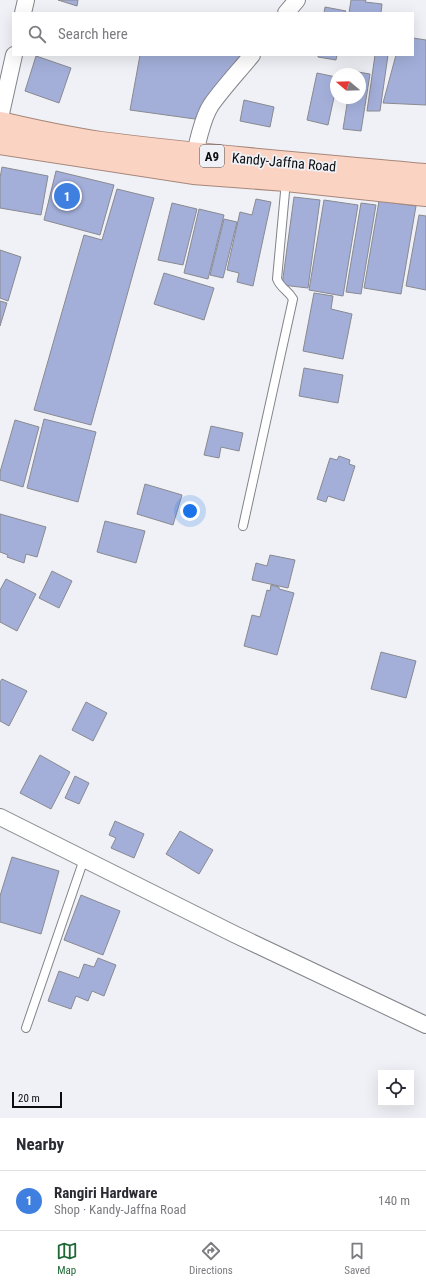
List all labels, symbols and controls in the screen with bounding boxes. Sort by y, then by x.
search box [12,12,414,56]
icon: search [26,23,48,45]
text: Search here [58,25,128,43]
north arrow [330,68,366,104]
road number: A9 [200,145,224,167]
street label: Kandy-Jaffna Road [231,149,337,175]
pin: 1 [54,181,80,211]
your location [180,501,200,521]
map controls [378,1070,414,1106]
button: locate [378,1070,414,1106]
scale bar [12,1090,62,1109]
text: 20 m [18,1092,40,1105]
text: Nearby [16,1134,64,1154]
text: Rangiri Hardware [54,1184,157,1202]
text: 1 [26,1193,32,1208]
text: 140 m [378,1193,410,1208]
text: Shop · Kandy-Jaffna Road [54,1202,186,1217]
tab: Map [56,1240,78,1277]
tab: Directions [189,1240,233,1277]
tab: Saved [344,1240,370,1277]

